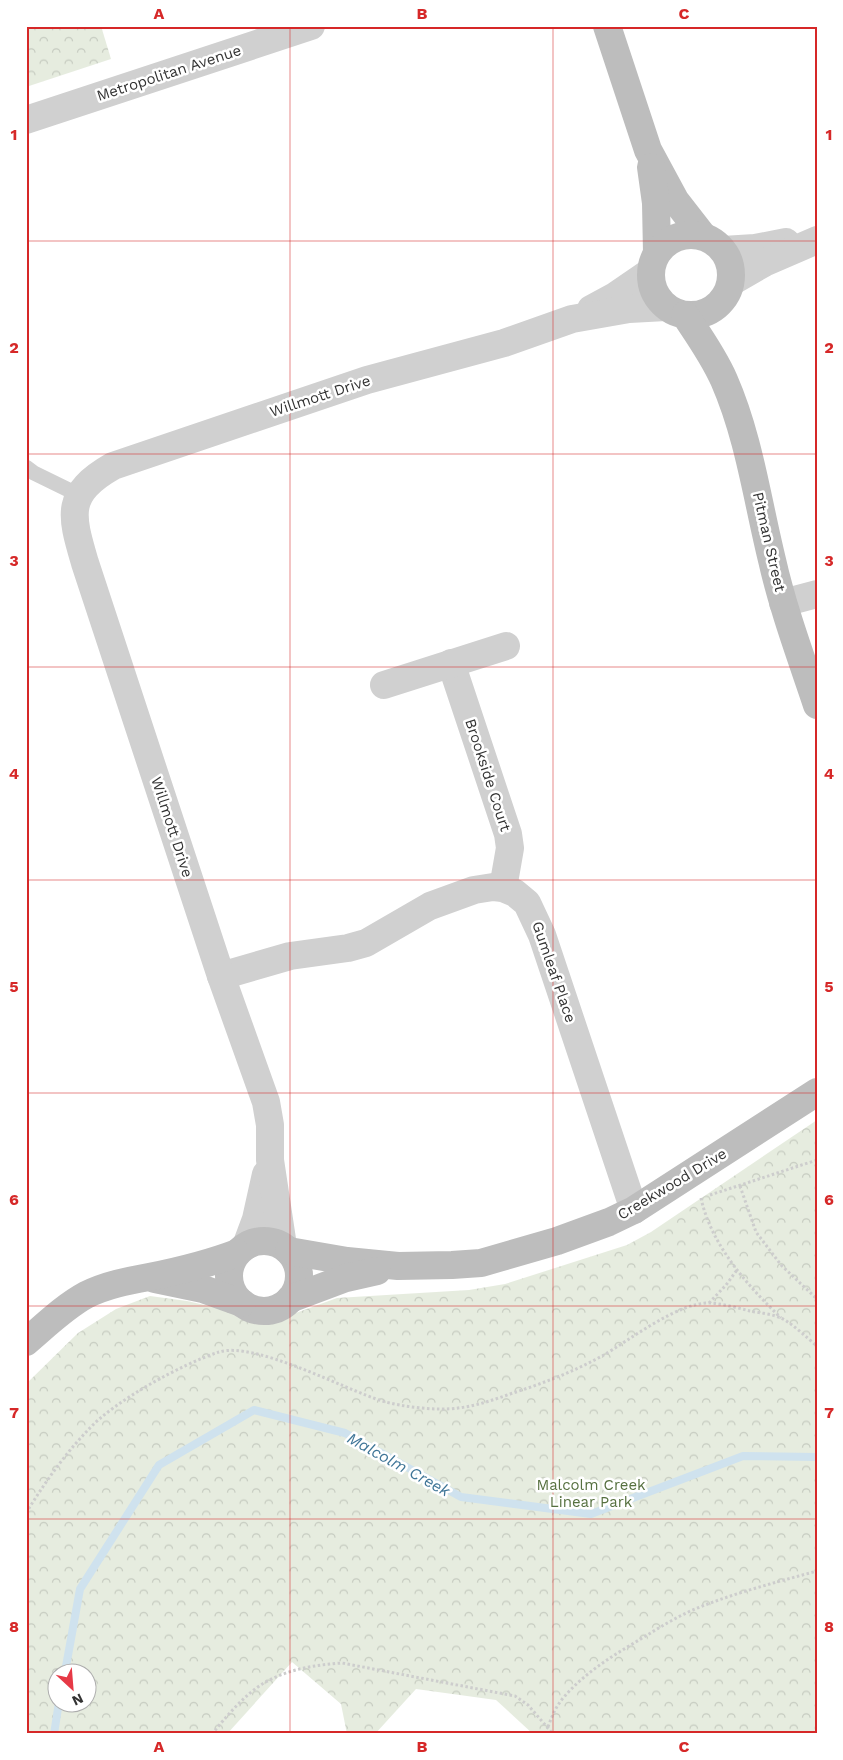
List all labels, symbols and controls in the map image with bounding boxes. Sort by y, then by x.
text: A [154,4,165,23]
text: B [417,4,428,23]
text: C [679,4,690,23]
street label: Metropolitan Avenue [94,41,244,105]
text: 1 [11,125,17,144]
text: 1 [826,125,832,144]
text: 2 [9,338,19,357]
text: 2 [824,338,834,357]
street label: Willmott Drive [267,371,373,421]
street label: Pitman Street [749,490,789,594]
text: 3 [9,551,19,570]
text: 3 [824,551,834,570]
street label: Brookside Court [461,716,515,834]
text: 4 [9,764,19,783]
text: 4 [824,764,834,783]
street label: Willmott Drive [147,774,197,880]
street label: Gumleaf Place [528,919,580,1025]
text: 5 [9,977,19,996]
text: 5 [824,977,834,996]
street label: Creekwood Drive [614,1144,730,1224]
text: 6 [9,1190,19,1209]
text: 6 [824,1190,834,1209]
text: 7 [9,1403,19,1422]
text: 7 [824,1403,834,1422]
water label: Malcolm Creek [344,1428,455,1501]
park label: Malcolm Creek Linear Park [536,1476,646,1511]
text: 8 [9,1617,19,1636]
text: 8 [824,1617,834,1636]
north arrow [48,1662,98,1712]
text: N [70,1690,86,1709]
text: A [154,1737,165,1756]
text: B [417,1737,428,1756]
text: C [679,1737,690,1756]

